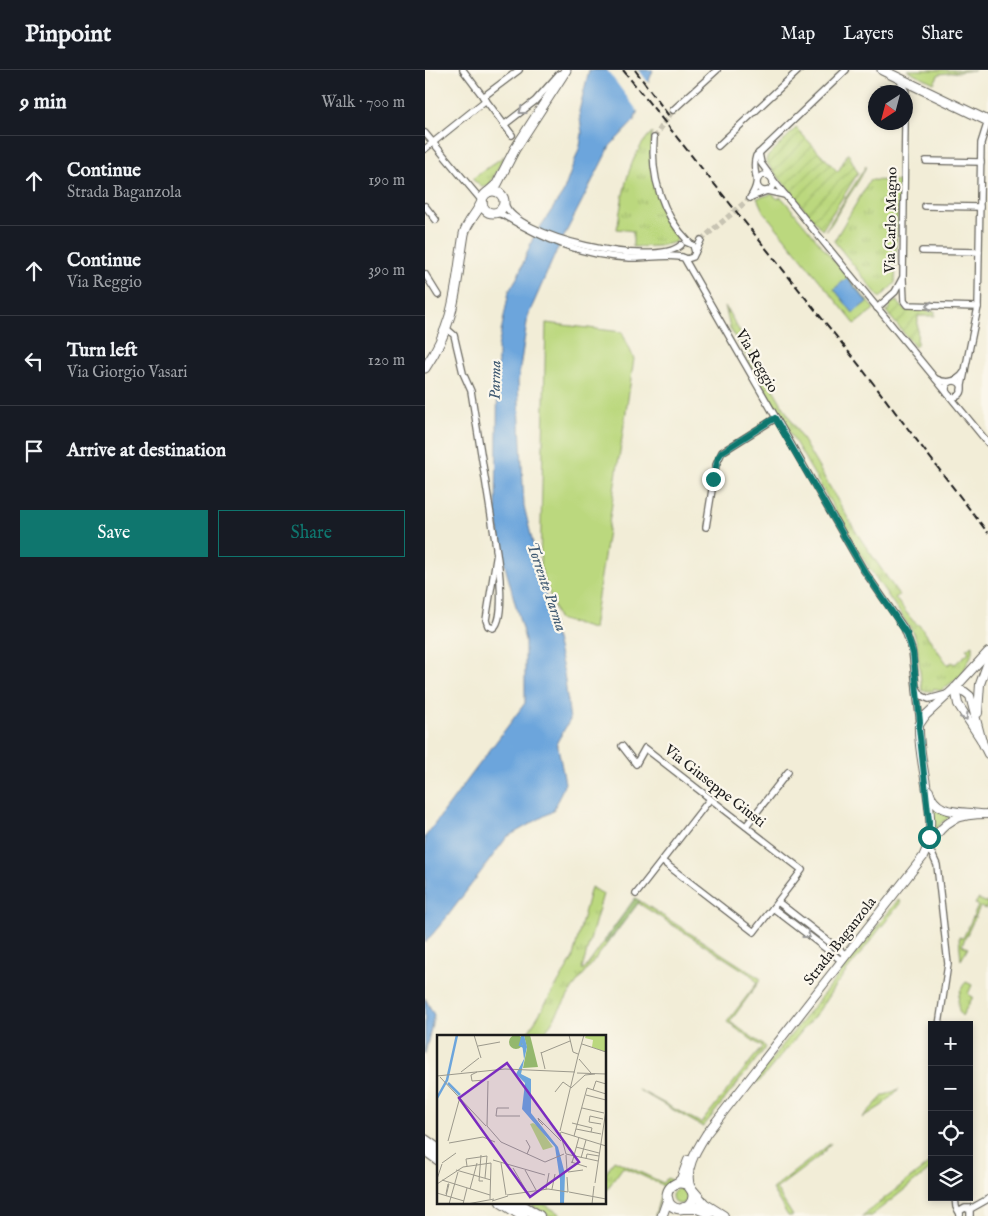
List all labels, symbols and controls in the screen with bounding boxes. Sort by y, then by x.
text: Pinpoint [25,19,111,50]
text: Map [781,23,815,46]
text: Layers [843,23,894,46]
text: Share [922,23,963,46]
north arrow [868,85,913,130]
text: 9 min [20,89,67,116]
text: Walk · 700 m [321,93,405,113]
one-way arrow [518,105,528,114]
text: Continue [67,159,141,183]
icon: ahead [20,167,48,195]
street label: Via Carlo Magno [881,167,901,274]
text: 190 m [368,171,405,191]
text: Strada Baganzola [67,183,181,203]
text: Continue [67,249,141,273]
icon: ahead [20,257,48,285]
text: 390 m [368,261,405,281]
text: Via Reggio [67,273,142,293]
one-way arrow [925,301,932,311]
street label: Via Reggio [731,325,783,396]
text: Turn left [67,339,138,363]
icon: left [20,347,48,375]
text: 120 m [368,351,405,371]
water label: Parma [486,360,506,400]
text: Via Giorgio Vasari [67,363,188,383]
icon: arrive [20,437,48,465]
text: Arrive at destination [67,439,226,463]
route end [702,468,725,491]
button: Save [20,510,208,557]
button: Share [218,510,405,557]
water label: Torrente Parma [521,540,571,634]
one-way arrow [959,711,969,720]
street label: Via Giuseppe Giusti [660,740,770,832]
route start [918,826,941,849]
street label: Strada Baganzola [800,893,881,989]
one-way arrow [802,929,811,938]
map controls [928,1021,973,1201]
button: + [928,1021,973,1066]
inset map [437,1035,606,1204]
button: − [928,1066,973,1111]
button: locate [928,1111,973,1156]
button: layers [928,1156,973,1201]

